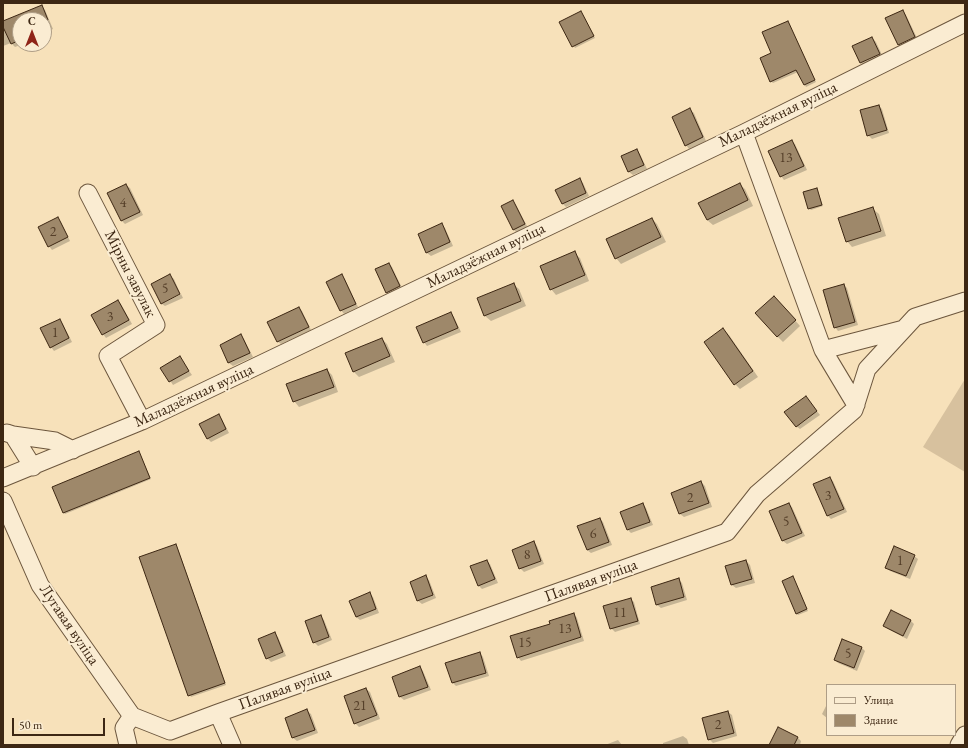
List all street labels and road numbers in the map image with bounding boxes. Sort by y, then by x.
street label: Маладзёжная вуліца [716,78,840,152]
street label: Маладзёжная вуліца [424,219,548,293]
street label: Мірны завулак [100,227,160,321]
street label: Маладзёжная вуліца [131,360,257,432]
street label: Палявая вуліца [542,555,640,607]
street label: Лугавая вуліца [35,581,103,669]
street label: Палявая вуліца [236,663,334,715]

